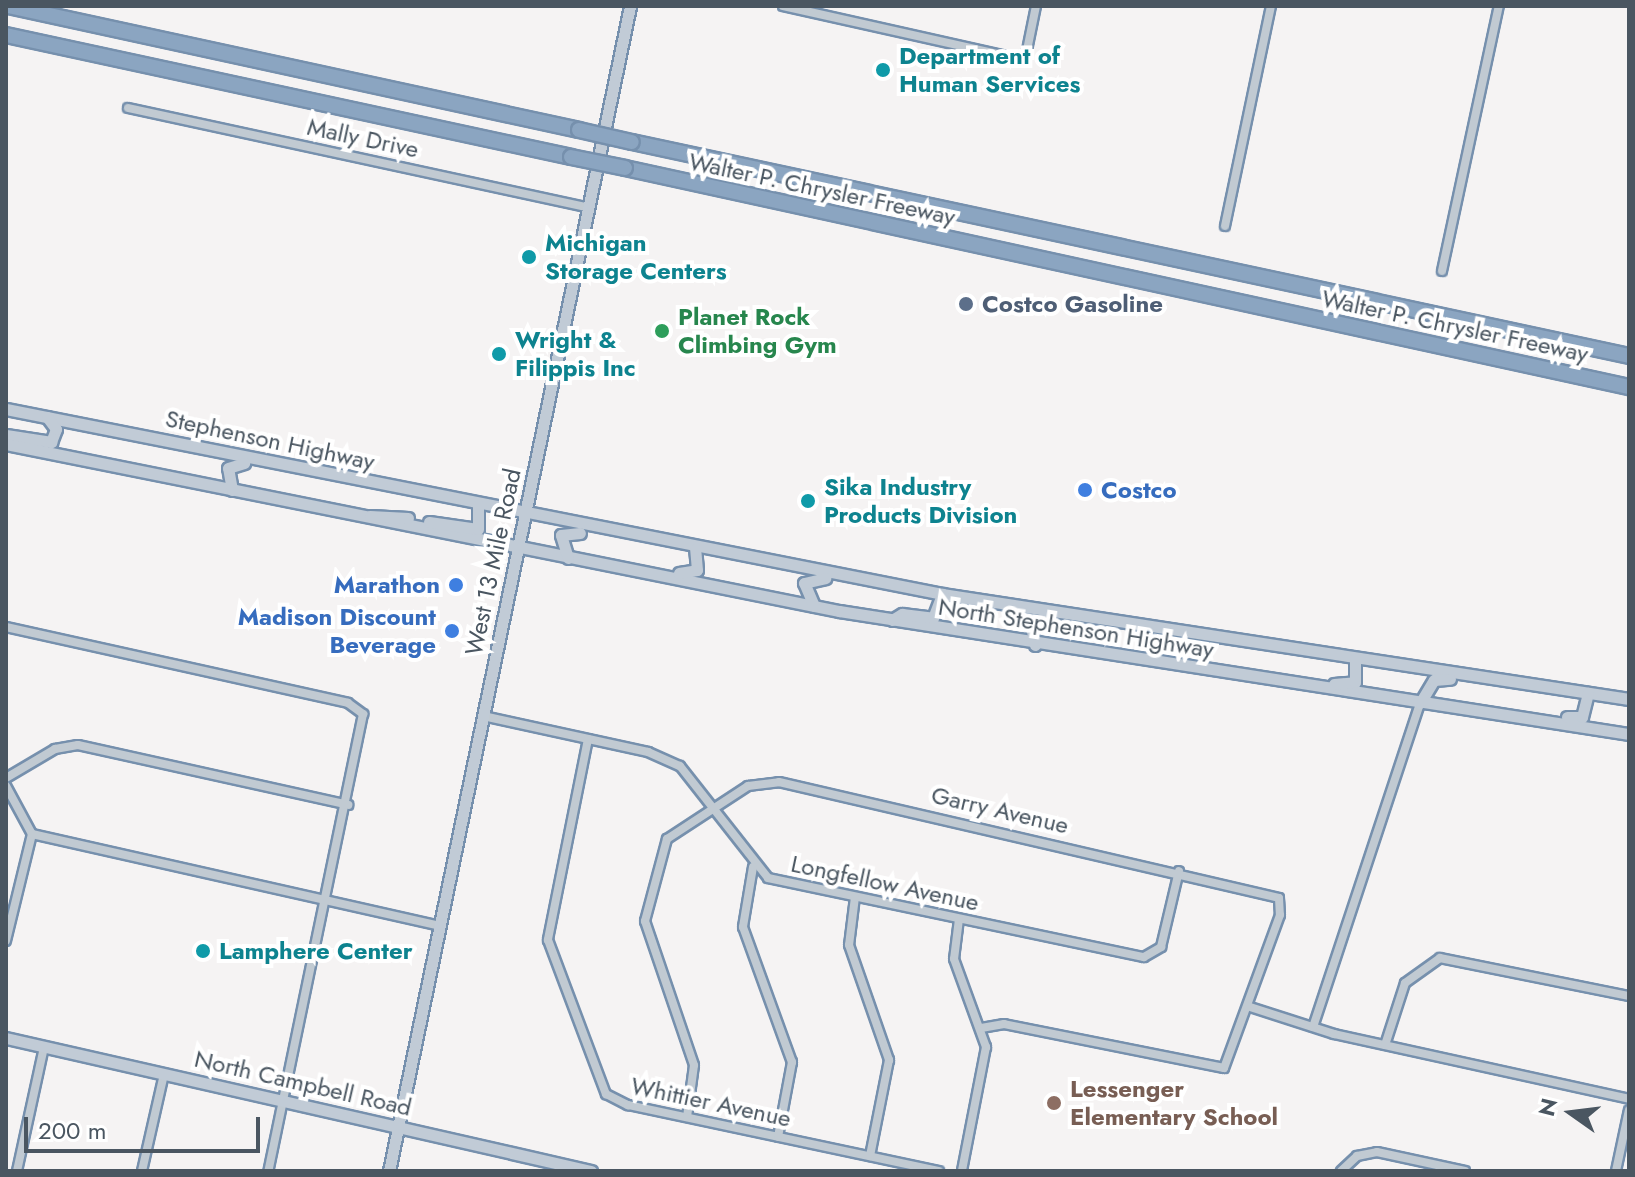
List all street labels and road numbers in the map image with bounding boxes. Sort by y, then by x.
street label: Mally Drive [305,112,421,164]
street label: Walter P. Chrysler Freeway [686,147,958,231]
street label: Walter P. Chrysler Freeway [1319,284,1591,368]
street label: Stephenson Highway [163,404,377,476]
street label: West 13 Mile Road [459,466,527,658]
street label: North Stephenson Highway [936,592,1216,664]
street label: Garry Avenue [929,780,1071,840]
street label: Longfellow Avenue [788,849,982,917]
street label: North Campbell Road [192,1044,414,1122]
street label: Whittier Avenue [628,1071,794,1133]

